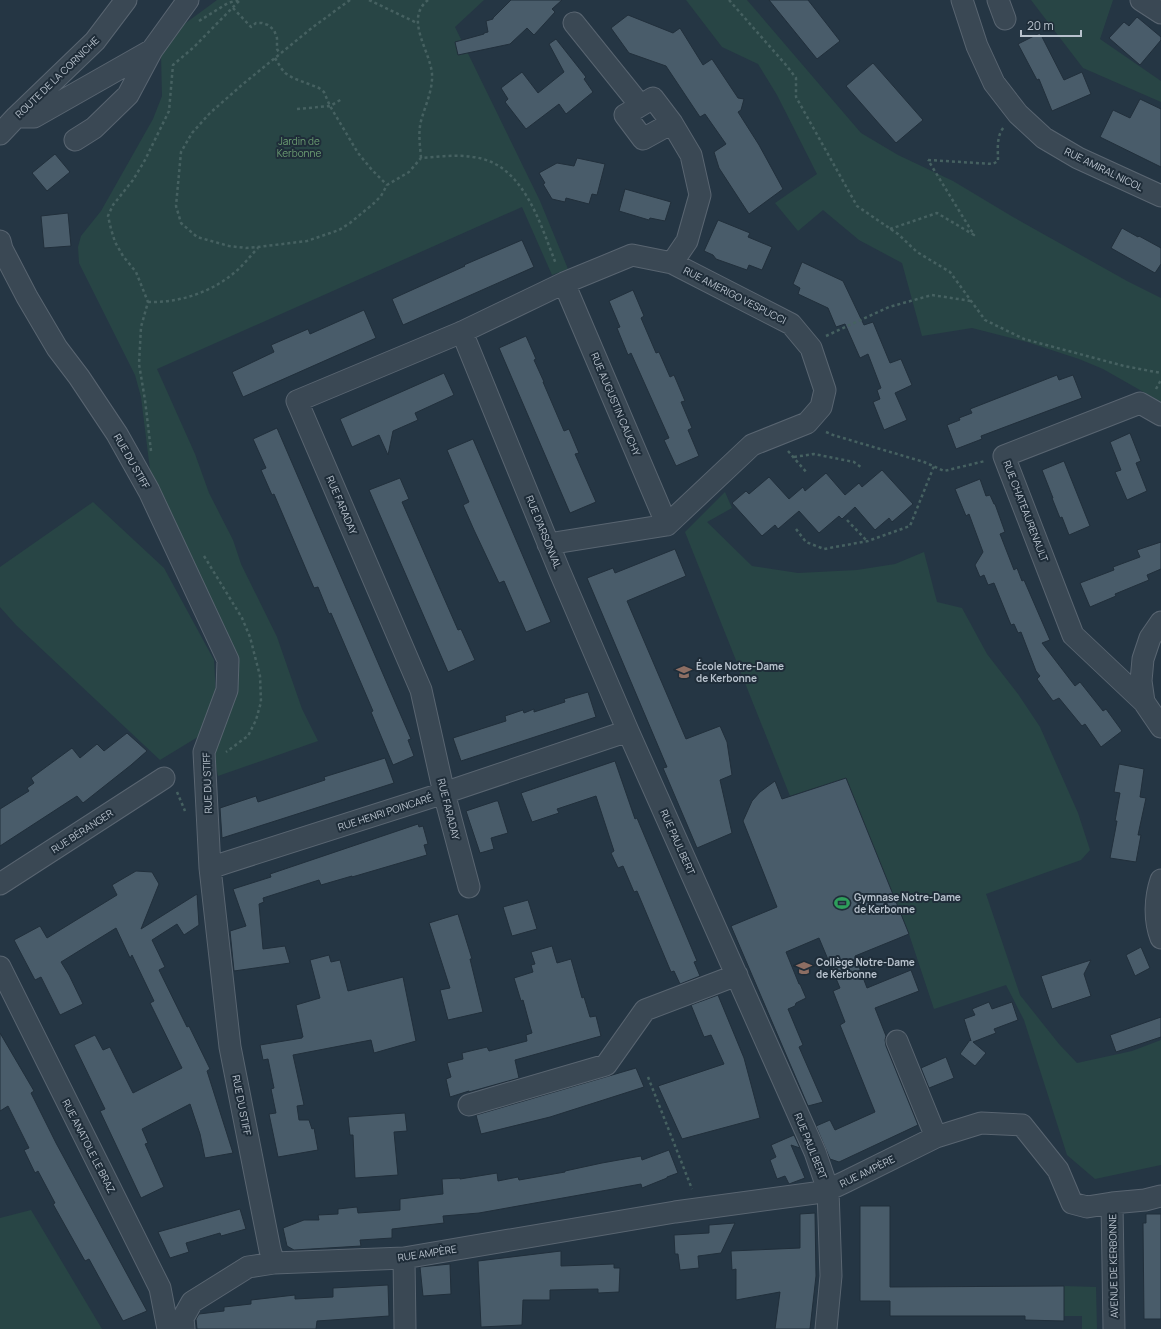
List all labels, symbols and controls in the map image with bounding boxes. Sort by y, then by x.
scale bar [1021,12,1081,38]
text: 20 m [1027,17,1054,34]
street label: ROUTE DE LA CORNICHE [12,33,102,121]
park label: Jardin de Kerbonne [277,134,321,160]
street label: RUE AMIRAL NICOL [1062,144,1146,194]
street label: RUE AMERIGO VESPUCCI [681,263,789,327]
street label: RUE AUGUSTIN CAUCHY [588,350,644,458]
street label: RUE DU STIFF [111,431,153,491]
street label: RUE CHATEAURENAULT [1000,458,1052,564]
street label: RUE FARADAY [323,473,361,537]
street label: RUE D'ARSONVAL [523,493,565,571]
place label: École Notre-Dame de Kerbonne [696,659,784,685]
school or university icon: École Notre-Dame de Kerbonne [675,663,693,681]
street label: RUE DU STIFF [199,752,215,814]
street label: RUE FARADAY [435,777,463,842]
street label: RUE HENRI POINCARÉ [336,790,434,834]
street label: RUE BÉRANGER [48,806,116,856]
street label: RUE PAUL BERT [657,807,699,877]
place label: Gymnase Notre-Dame de Kerbonne [854,890,961,916]
sports icon: Gymnase Notre-Dame de Kerbonne [833,894,851,912]
place label: Collège Notre-Dame de Kerbonne [816,955,915,981]
school or university icon: Collège Notre-Dame de Kerbonne [795,959,813,977]
street label: RUE DU STIFF [229,1074,255,1136]
street label: RUE ANATOLE LE BRAZ [59,1097,119,1195]
street label: RUE PAUL BERT [791,1111,831,1181]
street label: RUE AMPÈRE [837,1152,897,1190]
street label: AVENUE DE KERBONNE [1105,1214,1121,1318]
street label: RUE AMPÈRE [397,1241,458,1265]

